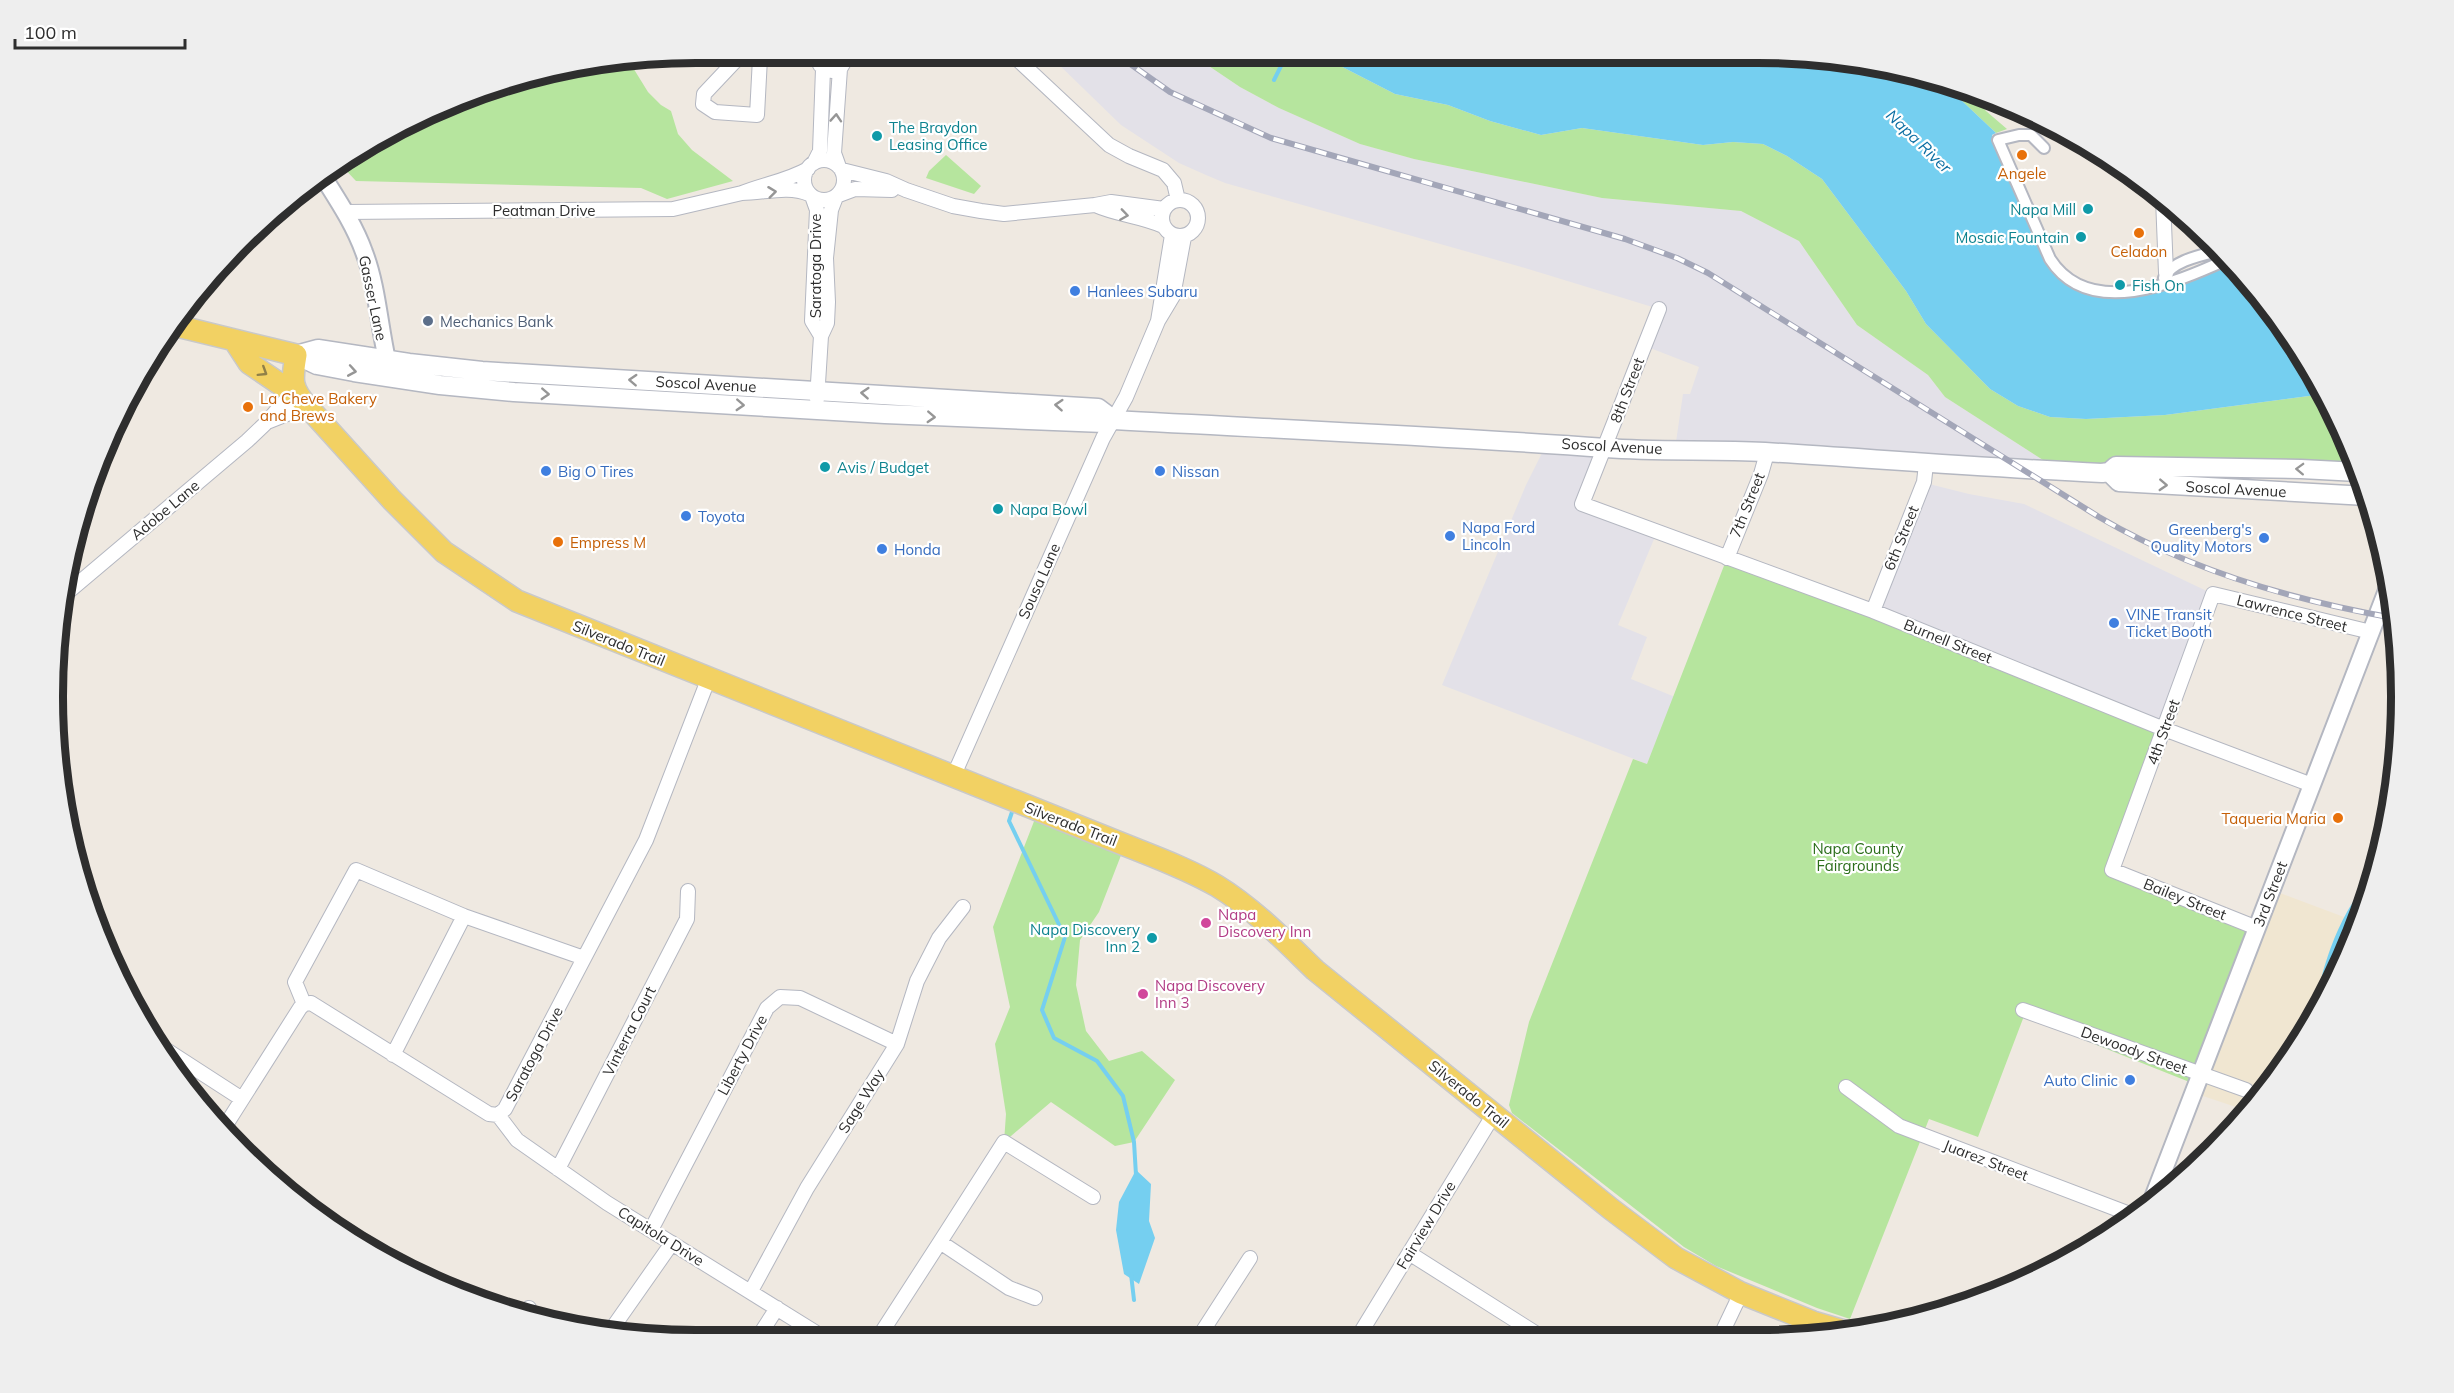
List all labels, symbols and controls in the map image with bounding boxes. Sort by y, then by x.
scale bar [15,12,184,50]
text: 100 m [24,21,77,44]
water label: Napa River [1882,105,1957,178]
one-way arrow [830,114,843,123]
place label: The Braydon Leasing Office [889,118,987,154]
marker: The Braydon Leasing Office [870,129,884,143]
marker: Angele [2015,148,2029,162]
place label: Angele [1998,164,2046,183]
one-way arrow [767,186,777,198]
place label: Napa Mill [2010,200,2076,219]
street label: Peatman Drive [493,201,595,220]
marker: Napa Mill [2081,202,2095,216]
one-way arrow [1119,208,1128,220]
street label: Saratoga Drive [806,214,825,318]
marker: Celadon [2132,226,2146,240]
place label: Mosaic Fountain [1955,228,2069,247]
marker: Mosaic Fountain [2074,230,2088,244]
place label: Celadon [2111,242,2167,261]
street label: Gasser Lane [355,254,391,342]
place label: Fish On [2132,276,2185,295]
marker: Fish On [2113,278,2127,292]
place label: Hanlees Subaru [1087,282,1198,301]
marker: Hanlees Subaru [1068,284,1082,298]
place label: Mechanics Bank [440,312,553,331]
marker: Mechanics Bank [421,314,435,328]
street label: 8th Street [1606,355,1648,425]
one-way arrow [346,364,356,377]
one-way arrow [256,365,267,376]
street label: Soscol Avenue [655,372,757,396]
one-way arrow [629,374,638,387]
one-way arrow [860,386,869,399]
one-way arrow [541,388,550,401]
place label: La Cheve Bakery and Brews [260,389,377,425]
one-way arrow [735,398,744,411]
one-way arrow [1055,399,1064,412]
marker: La Cheve Bakery and Brews [241,400,255,414]
one-way arrow [927,410,936,423]
street label: Soscol Avenue [1561,434,1663,458]
place label: Avis / Budget [837,458,929,477]
marker: Avis / Budget [818,460,832,474]
place label: Big O Tires [558,462,634,481]
place label: Nissan [1172,462,1219,481]
one-way arrow [2295,463,2304,476]
marker: Big O Tires [539,464,553,478]
marker: Nissan [1153,464,1167,478]
street label: 7th Street [1725,470,1769,540]
street label: Adobe Lane [127,476,203,544]
street label: Soscol Avenue [2185,477,2287,501]
one-way arrow [2159,478,2168,491]
place label: Napa Bowl [1010,500,1087,519]
marker: Napa Bowl [991,502,1005,516]
street label: 6th Street [1879,503,1923,573]
place label: Toyota [698,507,745,526]
marker: Toyota [679,509,693,523]
place label: Napa Ford Lincoln [1462,518,1535,554]
place label: Greenberg's Quality Motors [2150,520,2252,556]
marker: Napa Ford Lincoln [1443,529,1457,543]
marker: Greenberg's Quality Motors [2257,531,2271,545]
place label: Empress M [570,533,646,552]
marker: Empress M [551,535,565,549]
place label: Honda [894,540,941,559]
street label: Sousa Lane [1014,540,1064,622]
marker: Honda [875,542,889,556]
street label: Lawrence Street [2235,590,2349,636]
place label: VINE Transit Ticket Booth [2126,605,2212,641]
street label: Burnell Street [1901,615,1995,667]
street label: Silverado Trail [570,616,668,670]
marker: VINE Transit Ticket Booth [2107,616,2121,630]
street label: 4th Street [2142,697,2184,767]
street label: Silverado Trail [1022,798,1120,850]
place label: Taqueria Maria [2221,809,2326,828]
marker: Taqueria Maria [2331,811,2345,825]
park label: Napa County Fairgrounds [1812,839,1904,875]
street label: 3rd Street [2249,859,2291,929]
street label: Bailey Street [2141,874,2229,924]
place label: Napa Discovery Inn [1218,905,1311,941]
marker: Napa Discovery Inn [1199,916,1213,930]
place label: Napa Discovery Inn 2 [1030,920,1140,956]
marker: Napa Discovery Inn 2 [1145,931,1159,945]
place label: Napa Discovery Inn 3 [1155,976,1265,1012]
street label: Vinterra Court [598,983,660,1079]
marker: Napa Discovery Inn 3 [1136,987,1150,1001]
street label: Saratoga Drive [501,1003,567,1105]
street label: Liberty Drive [713,1012,771,1098]
street label: Dewoody Street [2078,1022,2190,1078]
street label: Silverado Trail [1425,1056,1513,1132]
street label: Sage Way [834,1065,888,1137]
place label: Auto Clinic [2043,1071,2118,1090]
marker: Auto Clinic [2123,1073,2137,1087]
street label: Juarez Street [1941,1135,2031,1185]
street label: Fairview Drive [1392,1178,1460,1272]
street label: Capitola Drive [614,1202,708,1270]

